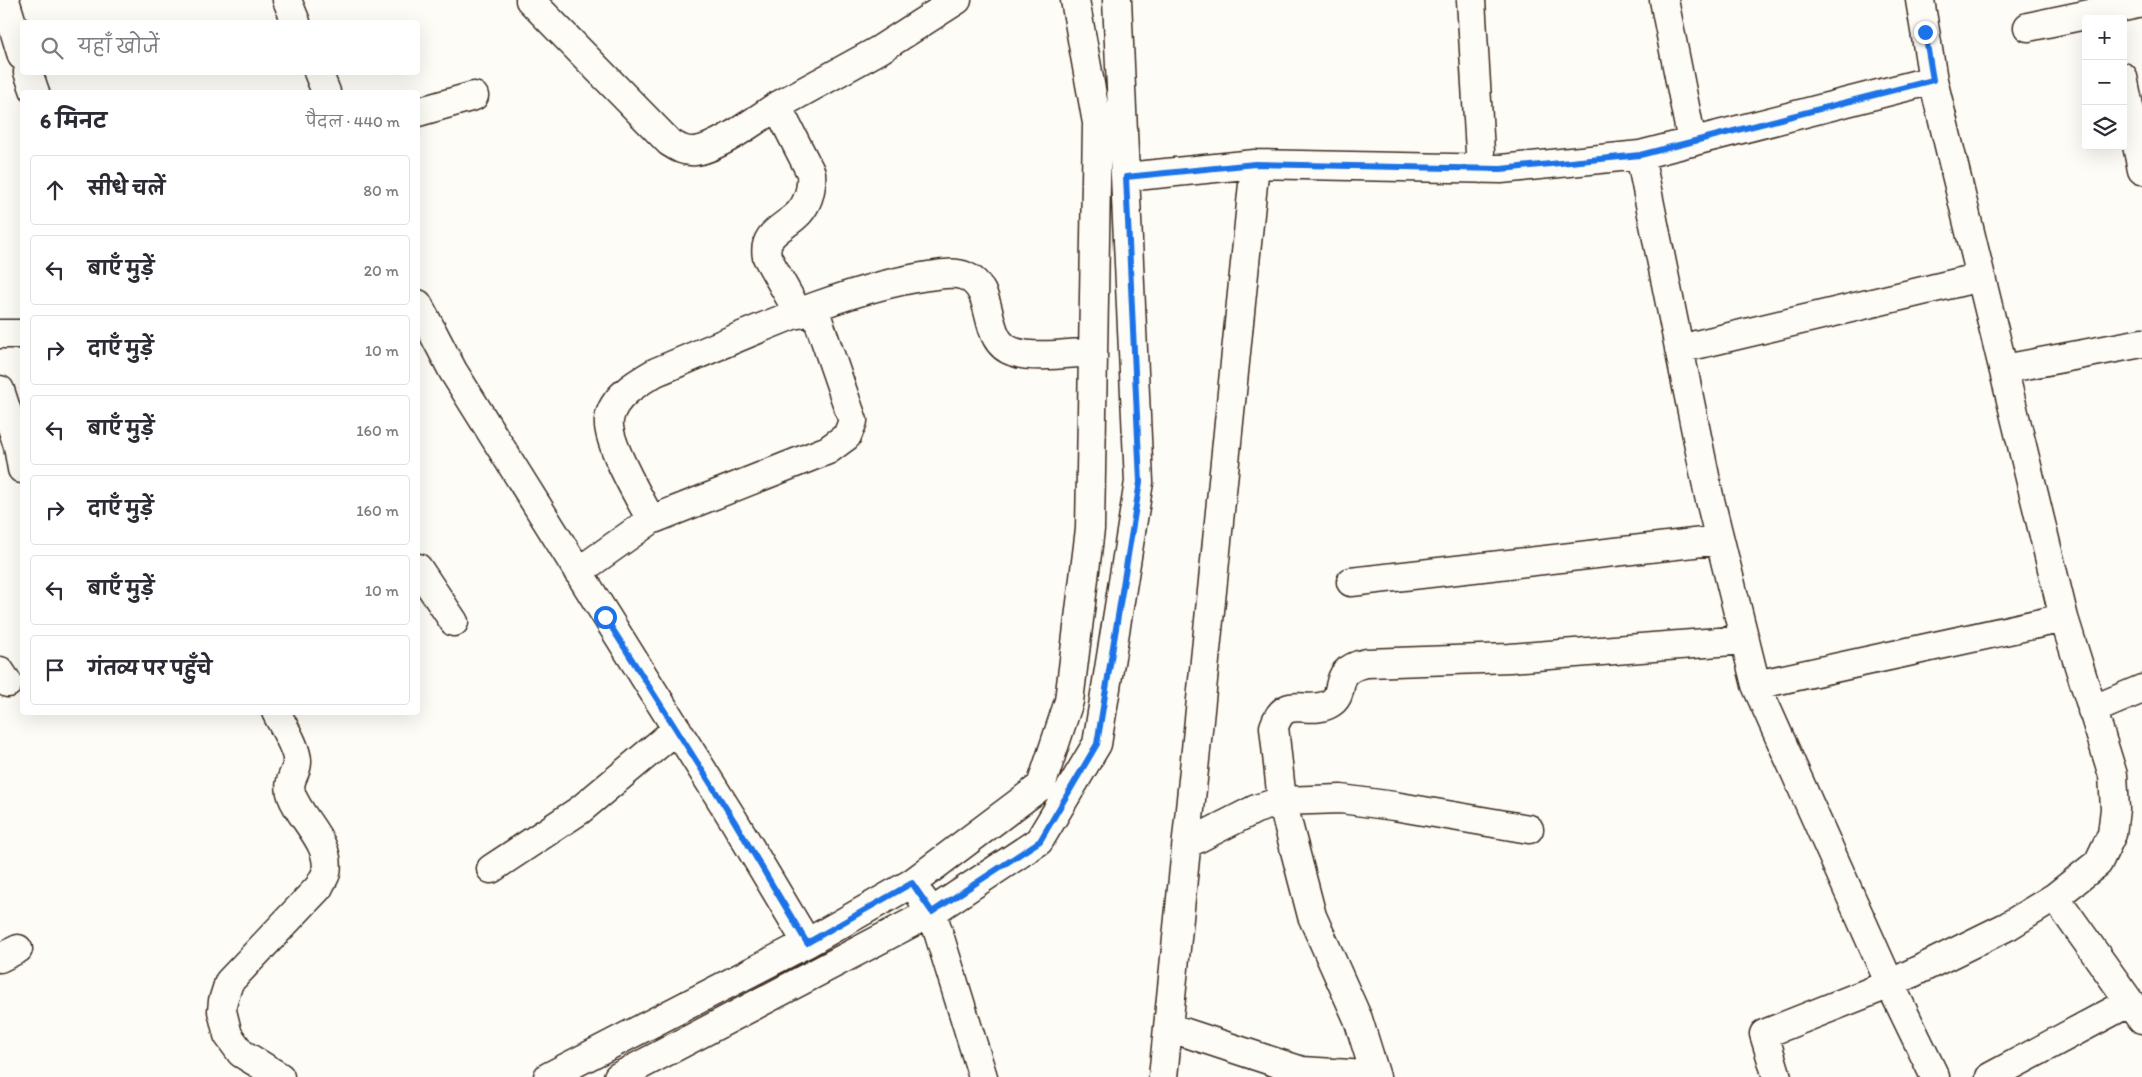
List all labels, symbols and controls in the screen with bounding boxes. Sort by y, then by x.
map controls [2082,15,2127,150]
button: + [2082,15,2127,60]
search box [20,20,420,75]
route end [1914,21,1937,44]
icon: search [38,34,66,62]
text: यहाँ खोजें [78,35,159,58]
button: − [2082,60,2127,105]
button: layers [2082,105,2127,150]
text: 6 मिनट [40,108,107,133]
text: पैदल · 440 m [306,112,400,131]
icon: ahead [41,176,69,204]
text: सीधे चलें [88,177,165,200]
text: 80 m [363,181,399,200]
icon: left [41,256,69,284]
text: बाएँ मुड़ें [88,257,154,280]
text: 20 m [364,261,399,280]
icon: right [41,336,69,364]
text: दाएँ मुड़ें [88,337,154,360]
text: 10 m [365,341,399,360]
icon: left [41,416,69,444]
text: बाएँ मुड़ें [88,417,154,440]
text: 160 m [356,421,399,440]
icon: right [41,496,69,524]
text: दाएँ मुड़ें [88,497,154,520]
text: 160 m [356,501,399,520]
icon: left [41,576,69,604]
text: बाएँ मुड़ें [88,577,154,600]
text: 10 m [365,581,399,600]
route start [594,606,617,629]
icon: arrive [41,656,69,684]
text: गंतव्य पर पहुँचे [88,657,212,680]

